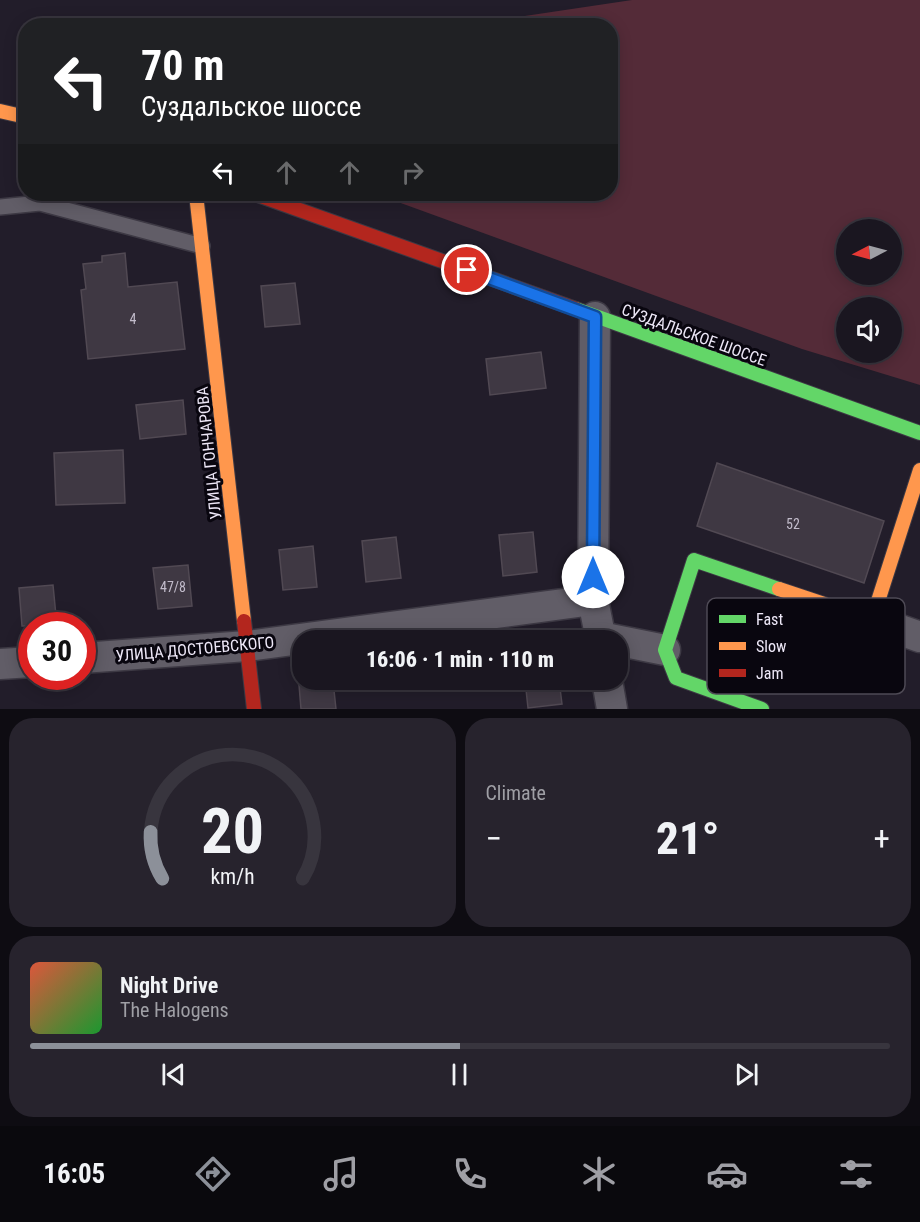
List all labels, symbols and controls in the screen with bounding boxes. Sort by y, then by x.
text: 70 m [141,41,224,90]
icon: left [42,42,120,120]
text: Суздальское шоссе [141,91,361,123]
icon: left [207,156,240,189]
icon: ahead [270,156,303,189]
icon: ahead [333,156,366,189]
icon: right [396,156,429,189]
north arrow [836,219,902,285]
map controls [836,219,902,363]
pin [441,244,492,295]
icon: arrive [450,253,483,286]
button: sound [836,297,902,363]
street label: СУЗДАЛЬСКОЕ ШОССЕ [619,300,769,370]
house number: 4 [130,311,137,327]
street label: УЛИЦА ГОНЧАРОВА [193,386,225,520]
house number: 52 [786,516,800,532]
position arrow [561,545,625,609]
house number: 47/8 [160,579,186,595]
legend [707,598,905,694]
text: Fast [756,610,783,629]
speed limit sign: 30 [18,612,96,690]
street label: УЛИЦА ДОСТОЕВСКОГО [115,633,275,665]
text: Slow [756,637,786,656]
text: 16:06 · 1 min · 110 m [366,647,554,672]
text: Jam [756,664,783,683]
text: Climate [486,781,546,805]
text: 20 [201,795,264,868]
text: 21° [656,812,720,865]
text: − [486,819,502,858]
text: + [874,819,890,858]
text: km/h [210,865,254,890]
text: Night Drive [120,973,218,998]
text: The Halogens [120,998,229,1022]
icon: previous [157,1058,190,1091]
icon: pause [443,1058,476,1091]
icon: next [730,1058,763,1091]
icon: directions [192,1153,234,1195]
icon: music [320,1153,362,1195]
icon: phone [449,1153,491,1195]
icon: climate [578,1153,620,1195]
icon: car [706,1153,748,1195]
icon: filters [835,1153,877,1195]
text: 16:05 [43,1158,105,1190]

